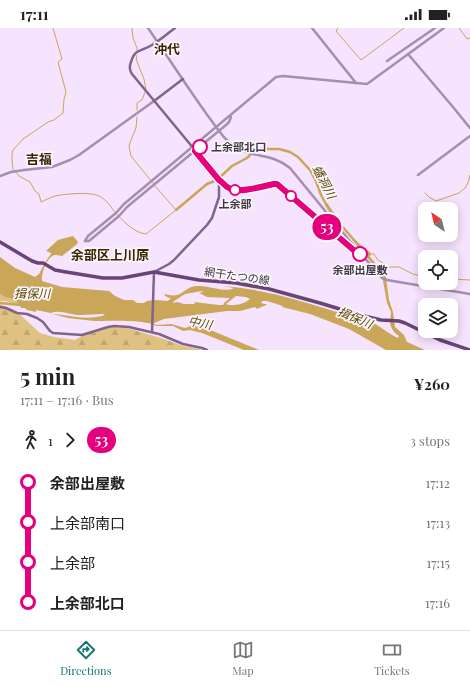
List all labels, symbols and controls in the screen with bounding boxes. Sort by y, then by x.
text: 17:11 [20,4,48,24]
district label: 沖代 [154,40,180,57]
marker: 上余部北口 [192,139,208,155]
place label: 上余部北口 [211,139,266,154]
district label: 吉福 [26,150,52,167]
water label: 蟠洞川 [309,162,341,203]
marker: 上余部 [229,184,241,196]
unlabelled marker [285,190,297,202]
place label: 上余部 [219,196,252,211]
north arrow [418,202,458,242]
map controls [418,202,458,338]
line badge: 53 [309,214,345,240]
text: 53 [320,217,334,236]
district label: 余部区上川原 [71,246,149,263]
marker: 余部出屋敷 [352,246,368,262]
button: locate [418,250,458,290]
place label: 余部出屋敷 [333,262,388,277]
street label: 網干たつの線 [203,263,271,288]
water label: 揖保川 [14,285,52,301]
button: layers [418,298,458,338]
water label: 揖保川 [336,303,377,332]
water label: 中川 [187,312,215,333]
text: 5 min [20,361,75,391]
text: ¥260 [414,374,450,394]
text: 17:11 – 17:16 · Bus [20,391,114,408]
icon: walk [20,429,42,451]
icon: forward [59,429,81,451]
text: 53 [95,430,108,449]
text: 1 [48,432,53,449]
text: 3 stops [410,432,450,449]
text: 余部出屋敷 [50,473,125,493]
text: 17:12 [425,474,450,491]
text: 上余部南口 [50,513,125,533]
text: 17:13 [426,514,450,531]
text: 上余部 [50,553,95,573]
text: 17:15 [426,554,450,571]
text: 上余部北口 [50,593,125,613]
text: 17:16 [425,594,450,611]
tab: Directions [60,639,112,678]
tab: Map [232,639,254,678]
tab: Tickets [374,639,410,678]

